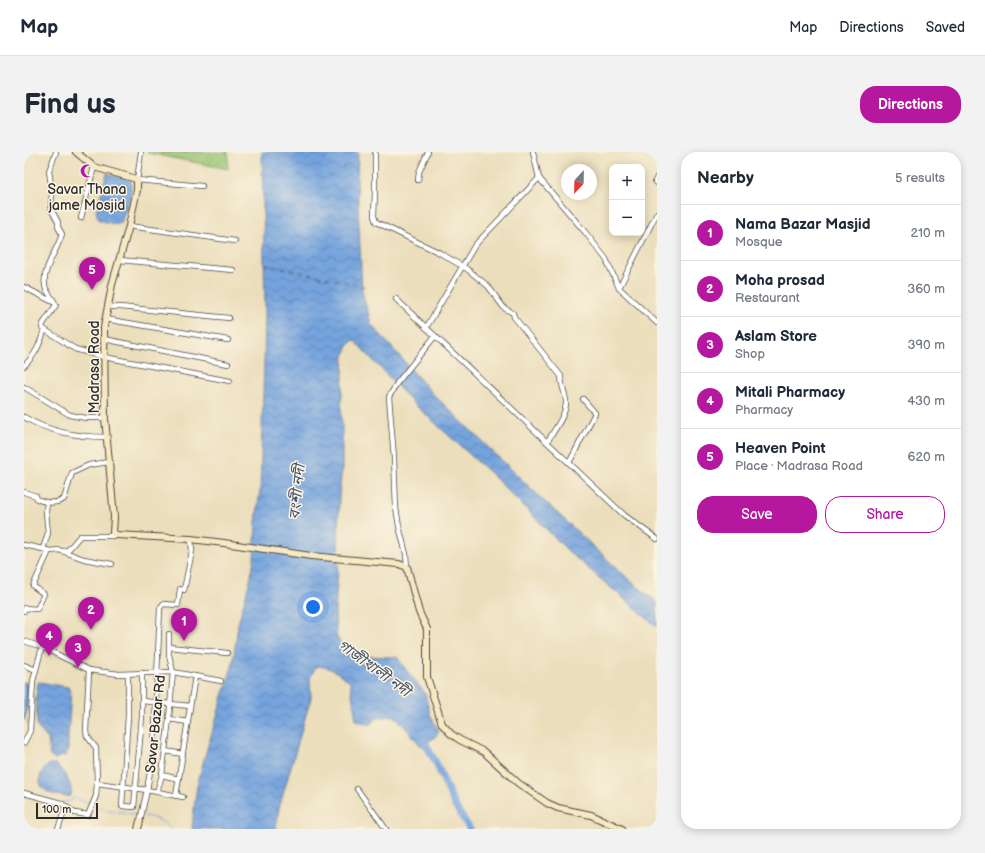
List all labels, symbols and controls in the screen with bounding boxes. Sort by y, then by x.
text: Map [20,16,58,39]
text: Map [789,19,817,36]
text: Directions [839,19,904,36]
text: Saved [926,19,965,36]
button: Directions [860,86,961,123]
text: Find us [24,88,116,121]
mosque icon: Savar Thana jame Mosjid [79,163,95,179]
north arrow [561,164,597,200]
map controls [609,164,645,236]
button: + [609,164,645,200]
text: Nearby [697,168,754,188]
text: 5 results [895,170,945,186]
place label: Savar Thana jame Mosjid [48,181,126,214]
button: − [609,200,645,236]
text: Nama Bazar Masjid [735,215,871,234]
text: 1 [707,225,713,241]
text: 210 m [911,225,945,241]
text: Mosque [735,234,783,250]
pin: 5 [79,257,105,290]
text: Moha prosad [735,271,825,290]
text: 2 [706,281,714,297]
text: 360 m [907,281,945,297]
text: Restaurant [735,290,800,306]
street label: Madrasa Road [86,320,103,414]
text: Aslam Store [735,327,817,346]
text: 3 [706,337,714,353]
text: 390 m [908,337,945,353]
text: Shop [735,346,765,362]
text: Mitali Pharmacy [735,383,845,402]
text: 4 [706,393,714,409]
text: 430 m [907,393,945,409]
text: Pharmacy [735,402,793,418]
text: Heaven Point [735,439,826,458]
text: 5 [706,449,714,465]
text: 620 m [907,449,945,465]
text: Place · Madrasa Road [735,458,863,474]
water label: বংশী নদী [285,461,310,520]
button: Save [697,496,817,533]
button: Share [825,496,945,533]
pin: 2 [78,597,104,630]
your location [303,597,323,617]
pin: 1 [171,608,197,641]
pin: 4 [36,623,62,656]
pin: 3 [65,635,91,668]
water label: গাজীখালী নদী [334,636,416,703]
street label: Savar Bazar Rd [142,674,169,774]
scale bar [36,801,98,820]
text: 100 m [42,803,71,816]

